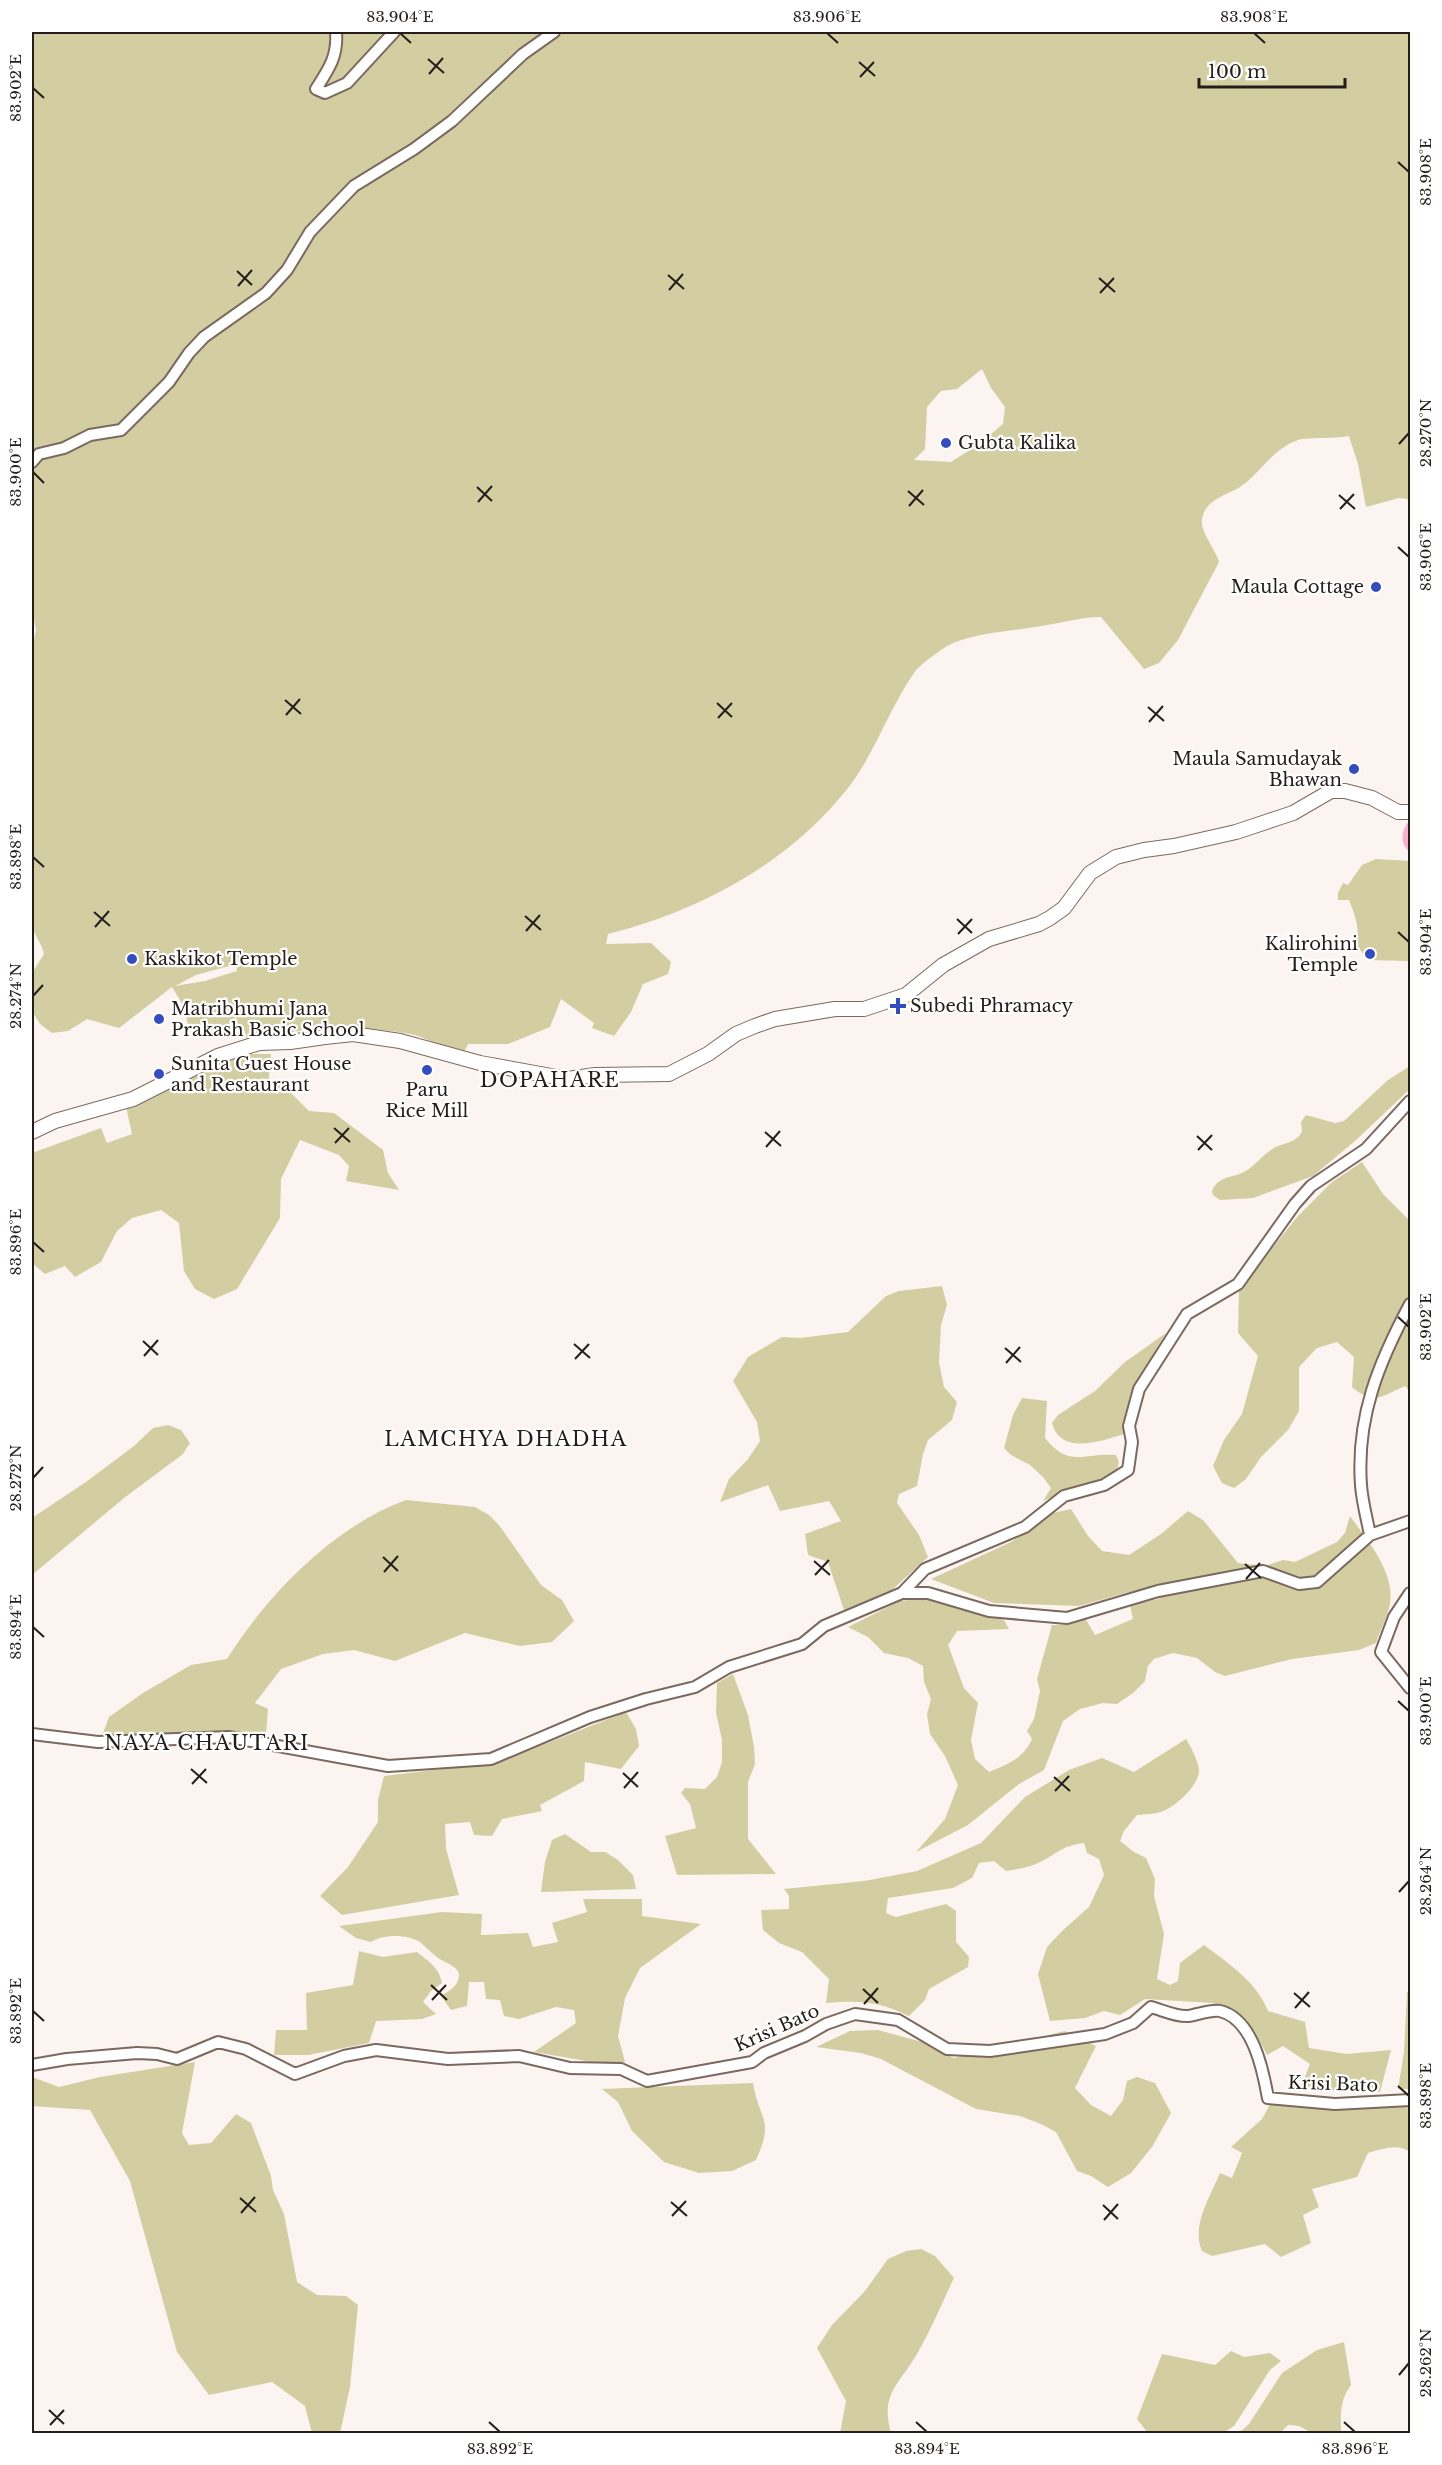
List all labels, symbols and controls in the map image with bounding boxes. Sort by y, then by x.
text: 83.904°E [366,7,434,26]
text: 83.906°E [793,7,861,26]
text: 83.908°E [1220,7,1288,26]
scale bar [1199,51,1344,89]
text: 83.902°E [6,54,25,122]
text: 100 m [1208,61,1266,83]
text: 83.908°E [1416,138,1435,206]
text: 28.270°N [1416,399,1435,467]
place label: Gubta Kalika [958,432,1076,454]
marker: Gubta Kalika [939,436,953,450]
text: 83.900°E [6,437,25,507]
text: 83.906°E [1416,523,1435,591]
place label: Maula Cottage [1231,576,1364,598]
marker: Maula Cottage [1369,580,1383,594]
place label: Maula Samudayak Bhawan [1172,748,1342,791]
marker: Maula Samudayak Bhawan [1347,762,1361,776]
text: 83.898°E [6,824,25,890]
text: 83.904°E [1416,908,1435,976]
place label: Kalirohini Temple [1265,933,1358,976]
marker: Kalirohini Temple [1363,947,1377,961]
place label: Kaskikot Temple [144,948,298,970]
marker: Kaskikot Temple [125,952,139,966]
text: 28.274°N [6,963,25,1029]
place label: Subedi Phramacy [910,995,1073,1017]
place label: Matribhumi Jana Prakash Basic School [171,998,365,1041]
marker: Subedi Phramacy [891,999,905,1013]
marker: Matribhumi Jana Prakash Basic School [152,1012,166,1026]
place label: Sunita Guest House and Restaurant [171,1053,352,1096]
marker: Paru Rice Mill [420,1063,434,1077]
marker: Sunita Guest House and Restaurant [152,1067,166,1081]
district label: DOPAHARE [480,1068,620,1092]
place label: Paru Rice Mill [386,1079,469,1122]
text: 83.896°E [6,1209,25,1275]
text: 83.902°E [1416,1293,1435,1361]
district label: LAMCHYA DHADHA [384,1427,628,1451]
text: 28.272°N [6,1444,25,1512]
text: 83.894°E [6,1594,25,1660]
text: 83.900°E [1416,1676,1435,1746]
district label: NAYA CHAUTARI [104,1731,310,1755]
text: 28.264°N [1416,1847,1435,1915]
text: 83.892°E [6,1978,25,2044]
street label: Krisi Bato [731,2000,823,2056]
text: 83.898°E [1416,2063,1435,2129]
street label: Krisi Bato [1287,2071,1379,2097]
text: 28.262°N [1416,2328,1435,2398]
text: 83.892°E [467,2439,533,2458]
text: 83.894°E [894,2439,960,2458]
text: 83.896°E [1322,2439,1388,2458]

